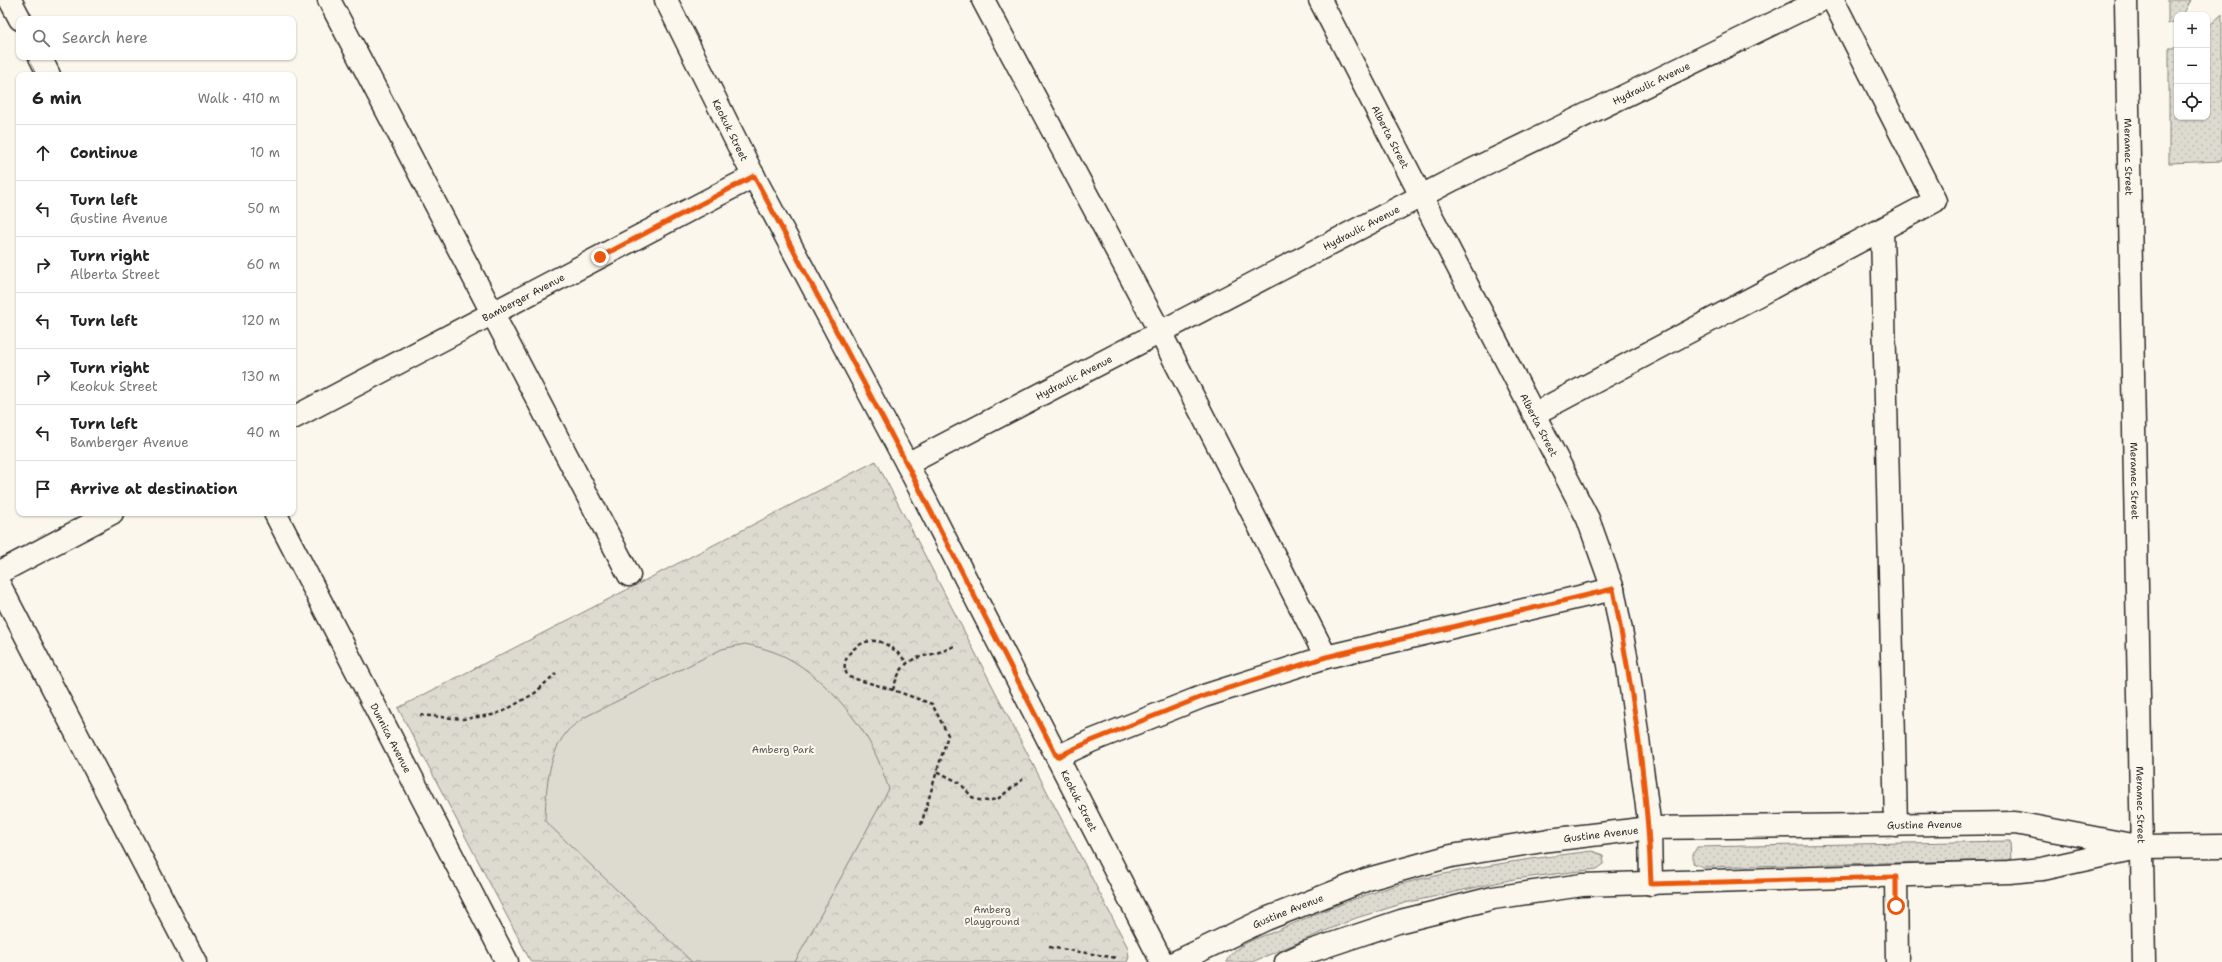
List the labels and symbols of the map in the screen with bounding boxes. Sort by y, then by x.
street label: Hydraulic Avenue [1610,59,1692,108]
street label: Keokuk Street [709,97,751,163]
street label: Alberta Street [1369,103,1412,171]
street label: Meramec Street [2121,118,2136,196]
street label: Hydraulic Avenue [1321,202,1402,253]
route end [591,248,609,266]
street label: Bamberger Avenue [480,270,567,325]
street label: Hydraulic Avenue [1033,352,1115,403]
street label: Alberta Street [1517,391,1561,459]
street label: Meramec Street [2127,442,2142,520]
street label: Dunnica Avenue [367,701,414,775]
park label: Amberg Park [752,743,814,756]
street label: Meramec Street [2133,766,2148,844]
street label: Keokuk Street [1058,768,1100,834]
street label: Gustine Avenue [1887,818,1963,832]
street label: Gustine Avenue [1563,823,1639,845]
street label: Gustine Avenue [1250,891,1326,932]
route start [1887,897,1905,915]
park label: Amberg Playground [965,903,1020,928]

